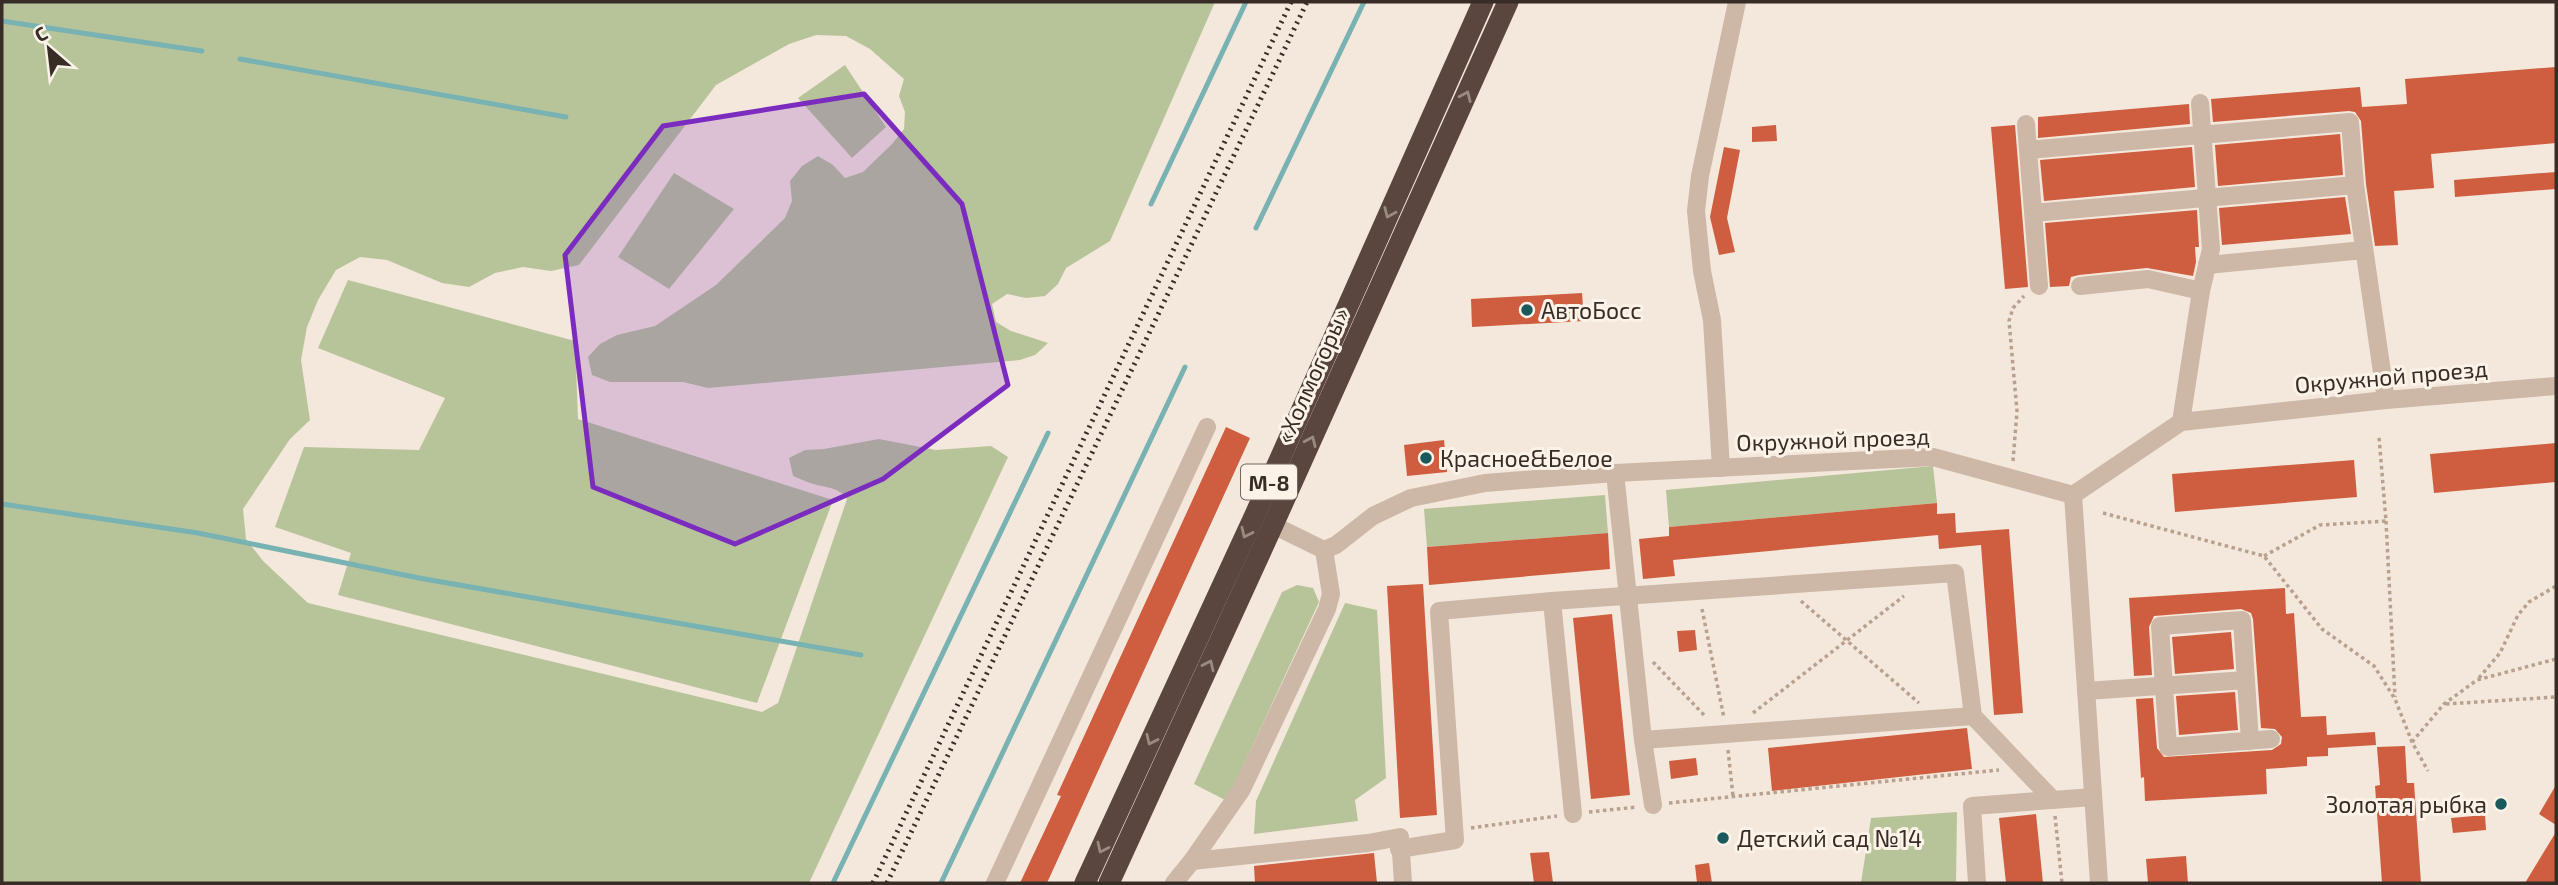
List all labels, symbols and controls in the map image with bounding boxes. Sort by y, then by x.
north arrow [14,14,84,84]
text: С [30,21,51,46]
one-way arrow [1458,91,1472,103]
one-way arrow [1383,206,1397,219]
place label: АвтоБосс [1541,296,1642,324]
marker: АвтоБосс [1519,302,1535,318]
street label: «Холмогоры» [1270,303,1354,447]
street label: Окружной проезд [2293,354,2489,399]
street label: Окружной проезд [1736,422,1930,457]
one-way arrow [1303,436,1317,448]
place label: Красное&Белое [1440,444,1613,472]
marker: Красное&Белое [1418,450,1434,466]
road number: М-8 [1241,464,1297,500]
one-way arrow [1240,526,1254,538]
one-way arrow [1201,660,1215,672]
one-way arrow [1145,733,1159,745]
place label: Золотая рыбка [2326,790,2487,818]
marker: Золотая рыбка [2493,796,2509,812]
place label: Детский сад №14 [1737,824,1922,852]
marker: Детский сад №14 [1715,830,1731,846]
one-way arrow [1096,841,1110,853]

